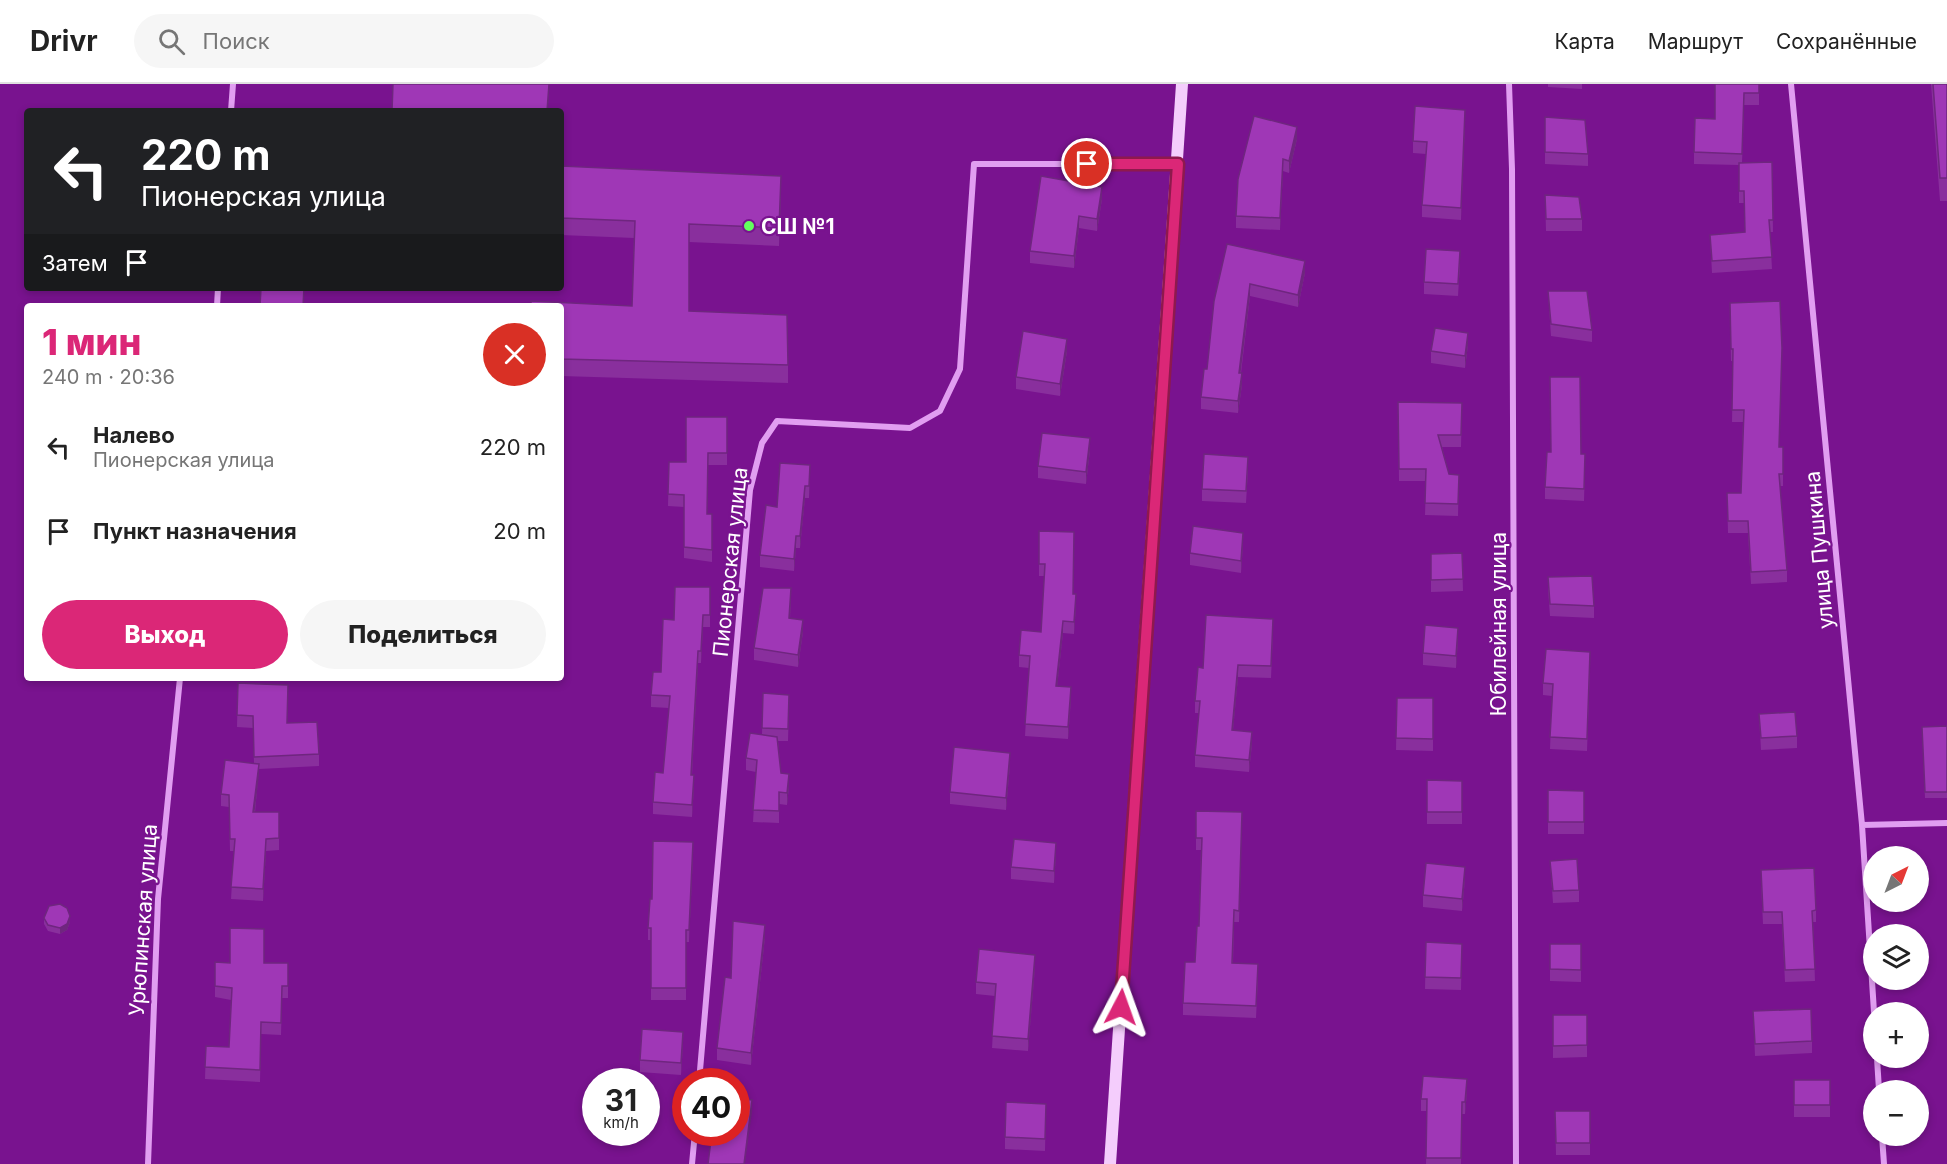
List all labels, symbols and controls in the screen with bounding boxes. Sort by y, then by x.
search box [134,14,554,68]
text: Drivr [30,24,98,58]
icon: search [155,25,188,58]
text: Поиск [203,28,270,54]
text: Карта [1554,29,1615,54]
text: Маршрут [1648,29,1743,54]
text: Сохранённые [1776,29,1917,54]
text: 220 m [141,129,271,180]
icon: left [42,132,120,210]
pin [1061,138,1112,189]
icon: arrive [1070,147,1103,180]
text: Пионерская улица [141,180,386,213]
place label: СШ №1 [761,214,834,239]
marker: СШ №1 [742,219,756,233]
icon: arrive [120,246,153,279]
text: Затем [42,250,108,276]
text: 1 мин [42,320,141,364]
button: close [483,323,546,386]
text: 240 m · 20:36 [42,365,175,389]
text: Налево [93,422,175,448]
icon: left [42,431,75,464]
text: 220 m [480,434,546,460]
text: Пионерская улица [93,448,274,472]
street label: Пионерская улица [708,466,752,658]
street label: улица Пушкина [1800,470,1838,630]
icon: arrive [42,515,75,548]
text: Пункт назначения [93,518,297,544]
text: 20 m [493,518,546,544]
street label: Юбилейная улица [1486,532,1511,716]
button: Выход [42,600,288,669]
button: Поделиться [300,600,546,669]
street label: Урюпинская улица [124,823,162,1017]
north arrow [1863,846,1929,912]
map controls [1863,846,1929,1146]
button: layers [1863,924,1929,990]
position arrow [1089,975,1153,1039]
button: + [1863,1002,1929,1068]
speed limit sign: 40 [672,1068,750,1146]
button: − [1863,1080,1929,1146]
text: 31 [605,1082,637,1118]
text: km/h [603,1113,639,1132]

